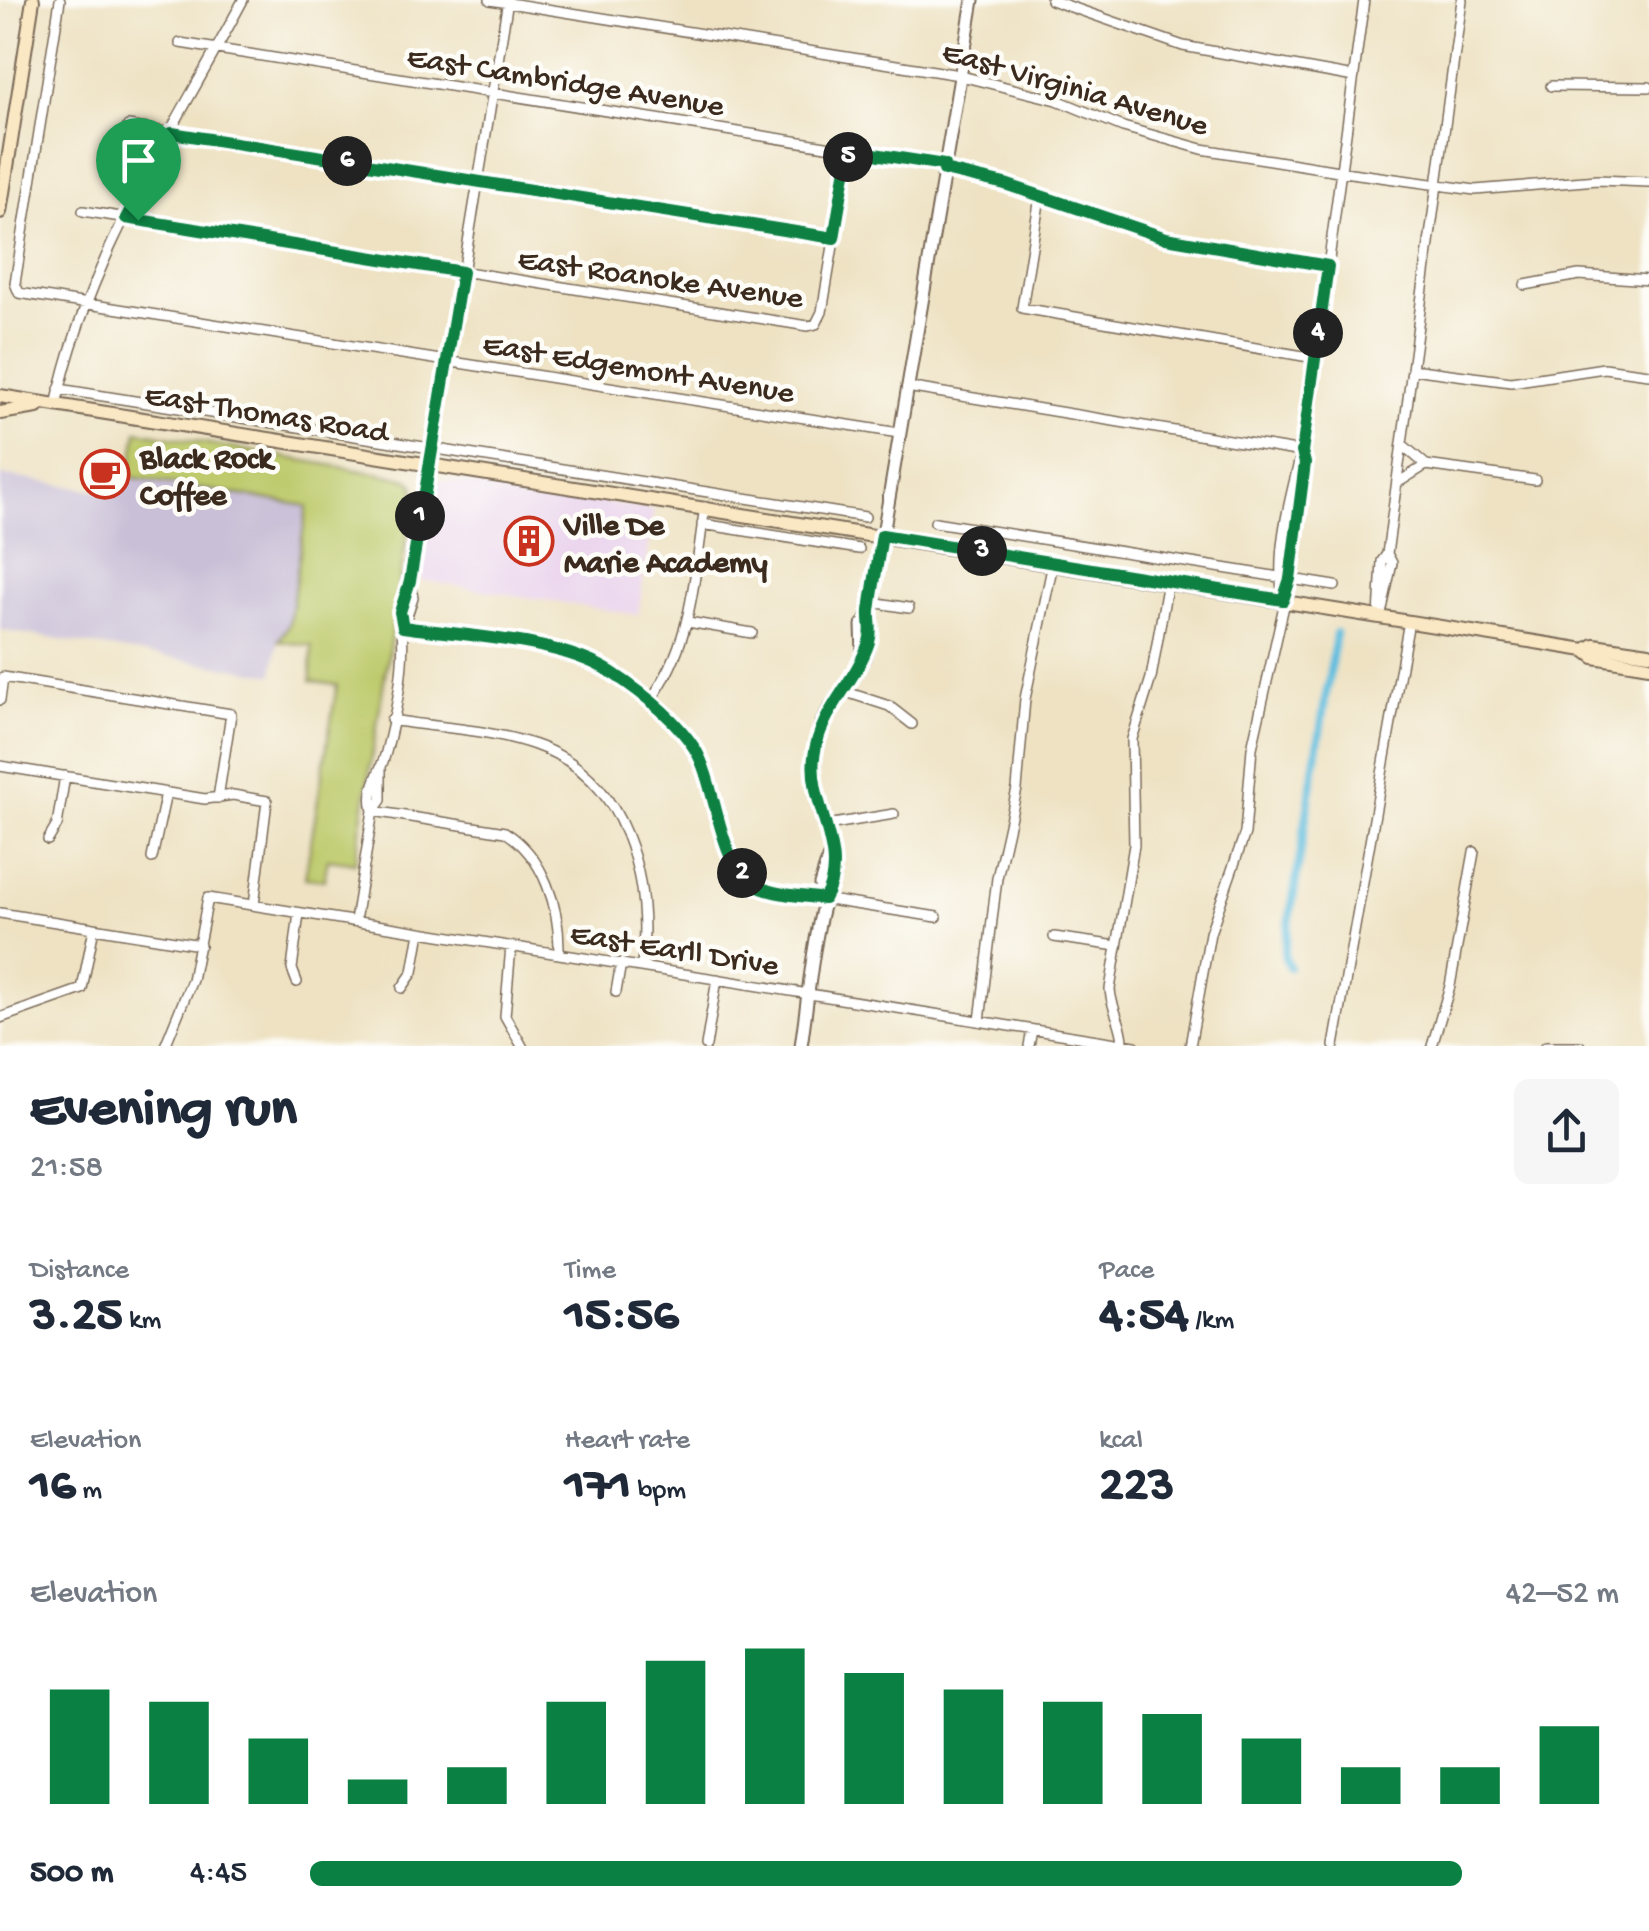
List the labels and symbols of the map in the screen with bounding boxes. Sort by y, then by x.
street label: East Virginia Avenue [937,35,1213,147]
street label: East Cambridge Avenue [404,40,727,128]
pin [96,118,181,221]
pin: 5 [823,132,873,182]
pin: 6 [322,136,372,186]
street label: East Roanoke Avenue [515,242,806,320]
pin: 4 [1293,308,1343,358]
street label: East Edgemont Avenue [480,328,797,414]
street label: East Thomas Road [142,378,393,454]
place label: Black Rock Coffee [139,442,276,517]
cafe icon: Black Rock Coffee [79,448,131,500]
pin: 1 [395,491,445,541]
place label: Ville De Marie Academy [562,509,768,584]
building icon: Ville De Marie Academy [503,515,555,567]
pin: 3 [957,526,1007,576]
pin: 2 [717,848,767,898]
street label: East Earll Drive [567,917,782,987]

